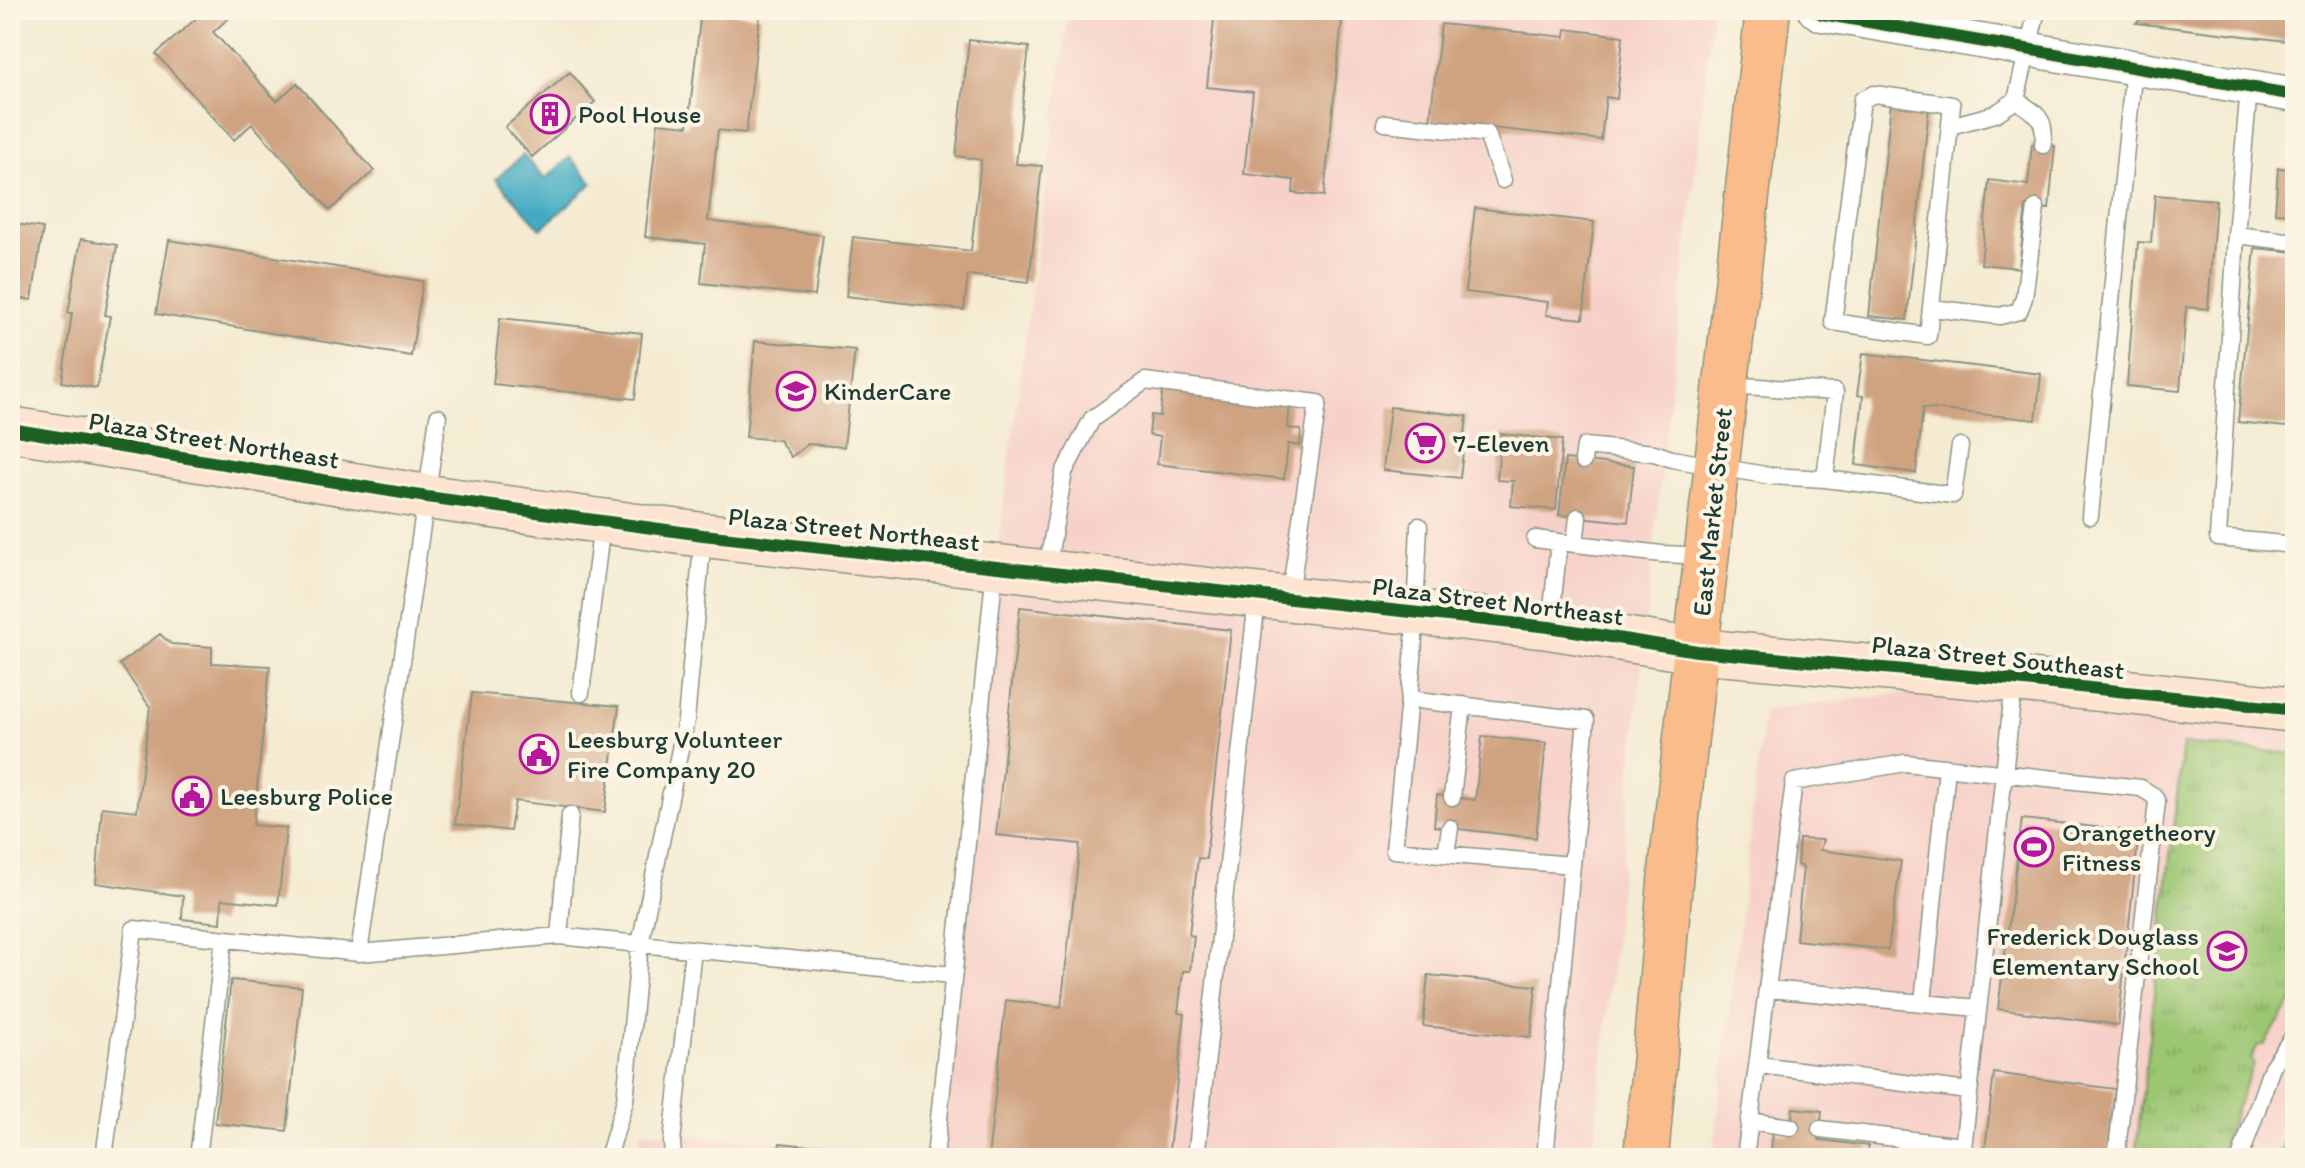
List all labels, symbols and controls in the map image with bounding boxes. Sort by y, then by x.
building icon: Pool House [529,93,571,135]
place label: Pool House [578,98,701,130]
school or university icon: KinderCare [775,370,817,412]
place label: KinderCare [824,375,951,407]
street label: Plaza Street Northeast [86,404,342,476]
street label: East Market Street [1685,406,1739,618]
supermarket icon: 7-Eleven [1404,422,1446,464]
place label: 7-Eleven [1453,427,1550,459]
street label: Plaza Street Northeast [726,500,982,558]
street label: Plaza Street Northeast [1370,570,1626,632]
street label: Plaza Street Southeast [1870,628,2126,686]
place label: Leesburg Volunteer Fire Company 20 [567,723,783,785]
public building icon: Leesburg Volunteer Fire Company 20 [518,733,560,775]
public building icon: Leesburg Police [171,775,213,817]
place label: Leesburg Police [220,780,393,812]
place label: Orangetheory Fitness [2062,816,2216,878]
sports icon: Orangetheory Fitness [2013,826,2055,868]
place label: Frederick Douglass Elementary School [1987,920,2199,982]
school or university icon: Frederick Douglass Elementary School [2206,930,2248,972]

